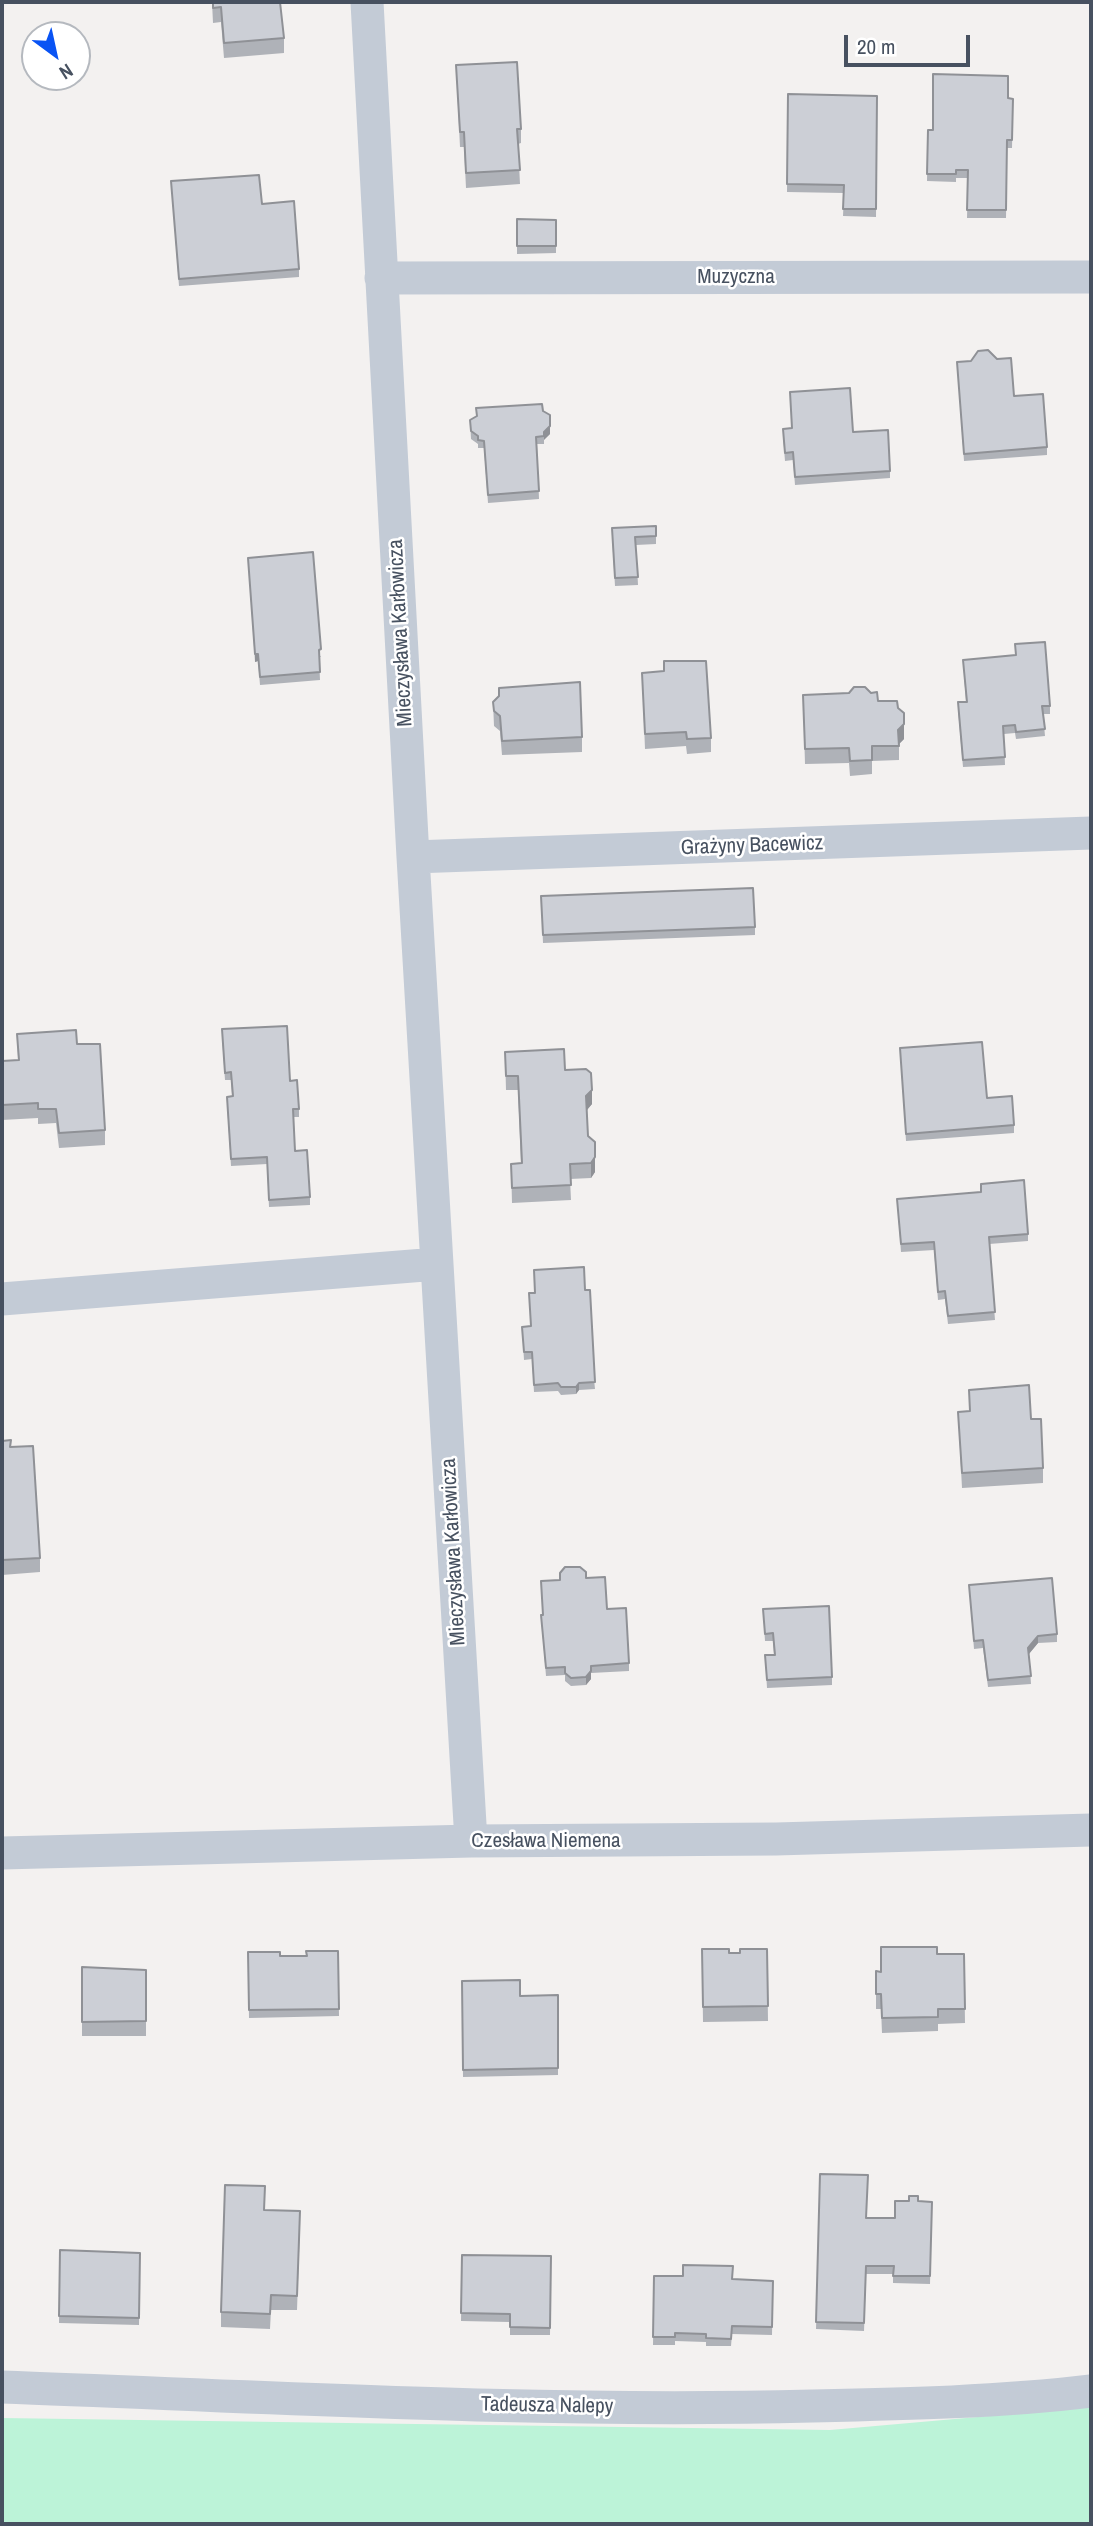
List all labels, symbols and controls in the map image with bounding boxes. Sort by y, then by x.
north arrow [21,21,91,91]
scale bar [848,21,974,65]
text: 20 m [857,32,895,61]
text: N [55,58,78,86]
street label: Muzyczna [697,264,775,290]
street label: Mieczysława Karłowicza [384,539,418,727]
street label: Grażyny Bacewicz [680,831,824,861]
street label: Mieczysława Karłowicza [437,1458,471,1646]
street label: Czesława Niemena [471,1828,621,1854]
street label: Tadeusza Nalepy [481,2392,613,2420]

